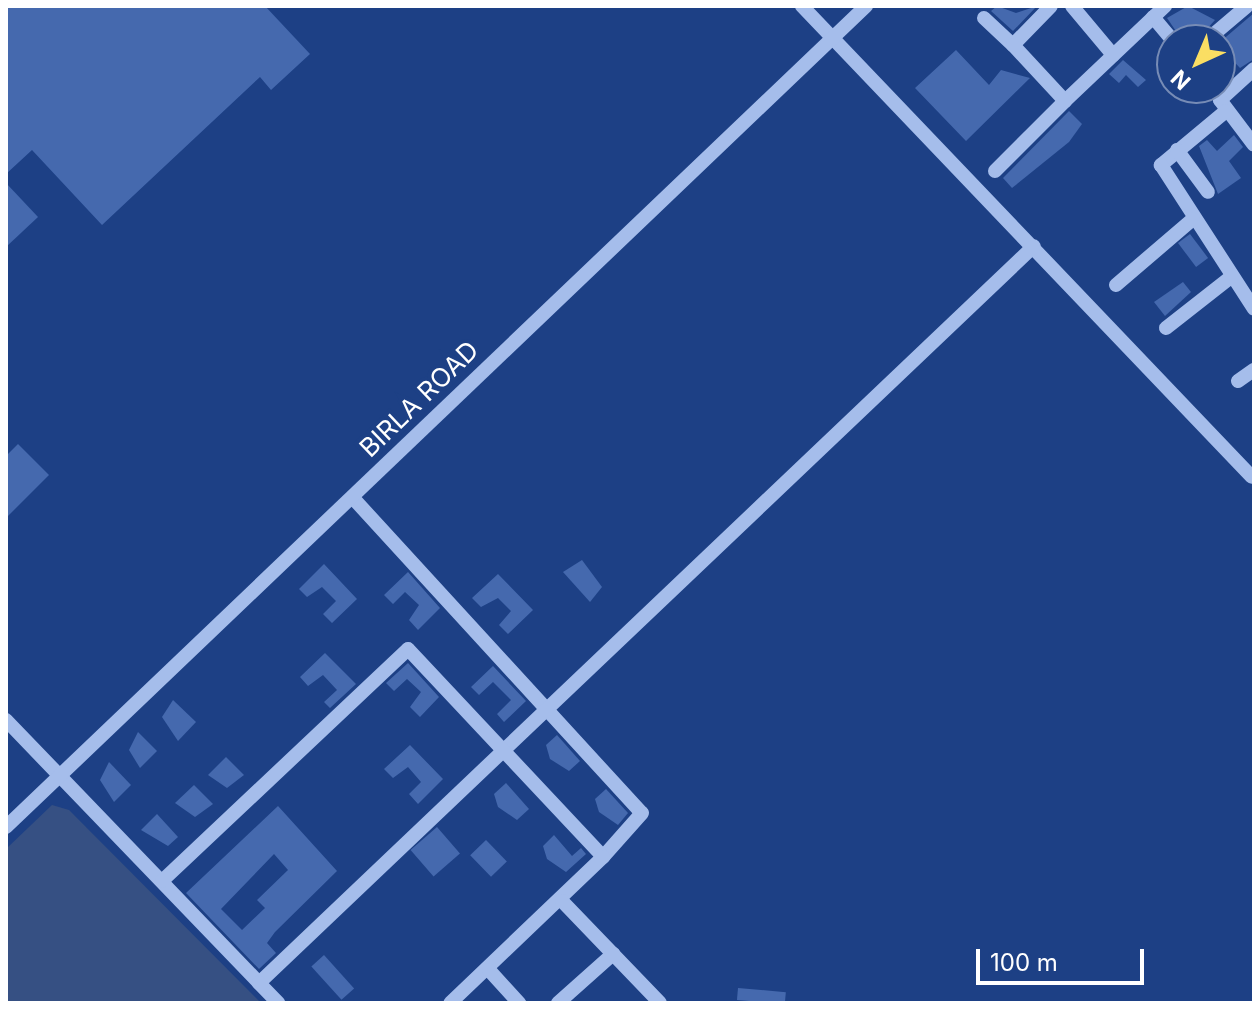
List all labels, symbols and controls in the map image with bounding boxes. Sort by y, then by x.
north arrow [1156,24,1236,104]
text: N [1166,65,1196,95]
street label: BIRLA ROAD [353,335,485,463]
scale bar [980,933,1148,983]
text: 100 m [990,948,1058,977]

